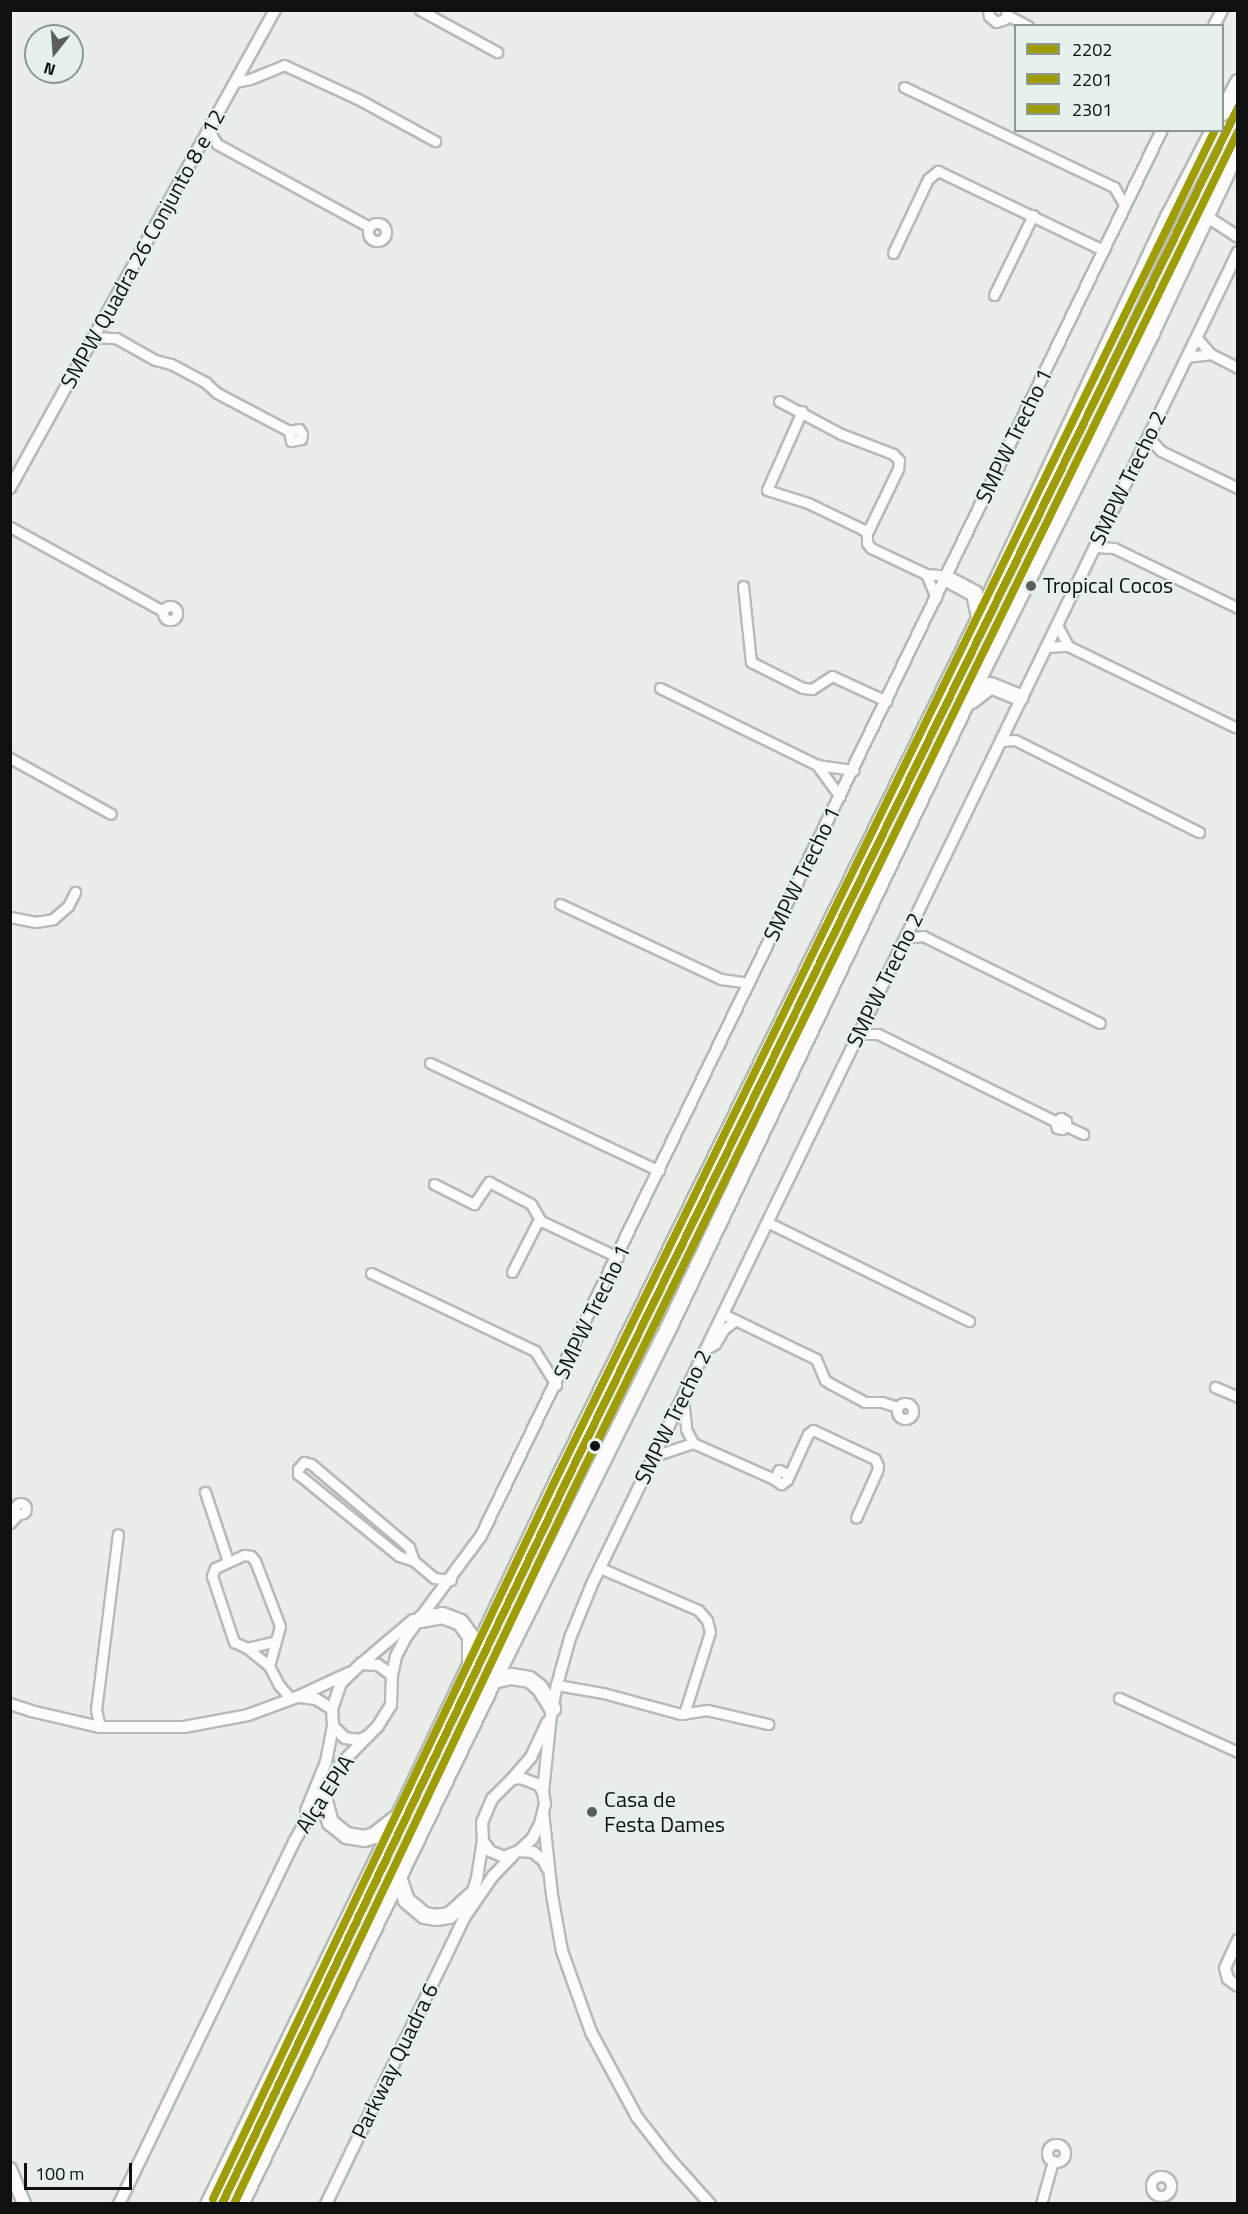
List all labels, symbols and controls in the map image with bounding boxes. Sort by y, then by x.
north arrow [24,24,84,84]
legend [1014,24,1224,132]
text: 2202 [1072,36,1112,63]
text: N [41,56,58,82]
text: 2201 [1072,66,1112,93]
text: 2301 [1072,96,1112,123]
street label: SMPW Quadra 26 Conjunto 8 e 12 [55,105,231,393]
street label: SMPW Trecho 1 [970,365,1058,507]
street label: SMPW Trecho 2 [1084,407,1172,549]
place label: Tropical Cocos [1043,573,1173,599]
marker: Tropical Cocos [1024,579,1038,593]
street label: SMPW Trecho 1 [758,803,846,945]
street label: SMPW Trecho 2 [841,909,929,1051]
street label: SMPW Trecho 1 [548,1241,636,1383]
street label: SMPW Trecho 2 [629,1346,717,1488]
unlabelled marker [589,1440,601,1452]
street label: Alça EPIA [290,1750,360,1838]
place label: Casa de Festa Dames [604,1786,725,1838]
marker: Casa de Festa Dames [585,1805,599,1819]
street label: Parkway Quadra 6 [346,1979,444,2143]
scale bar [27,2151,135,2189]
text: 100 m [35,2160,84,2187]

